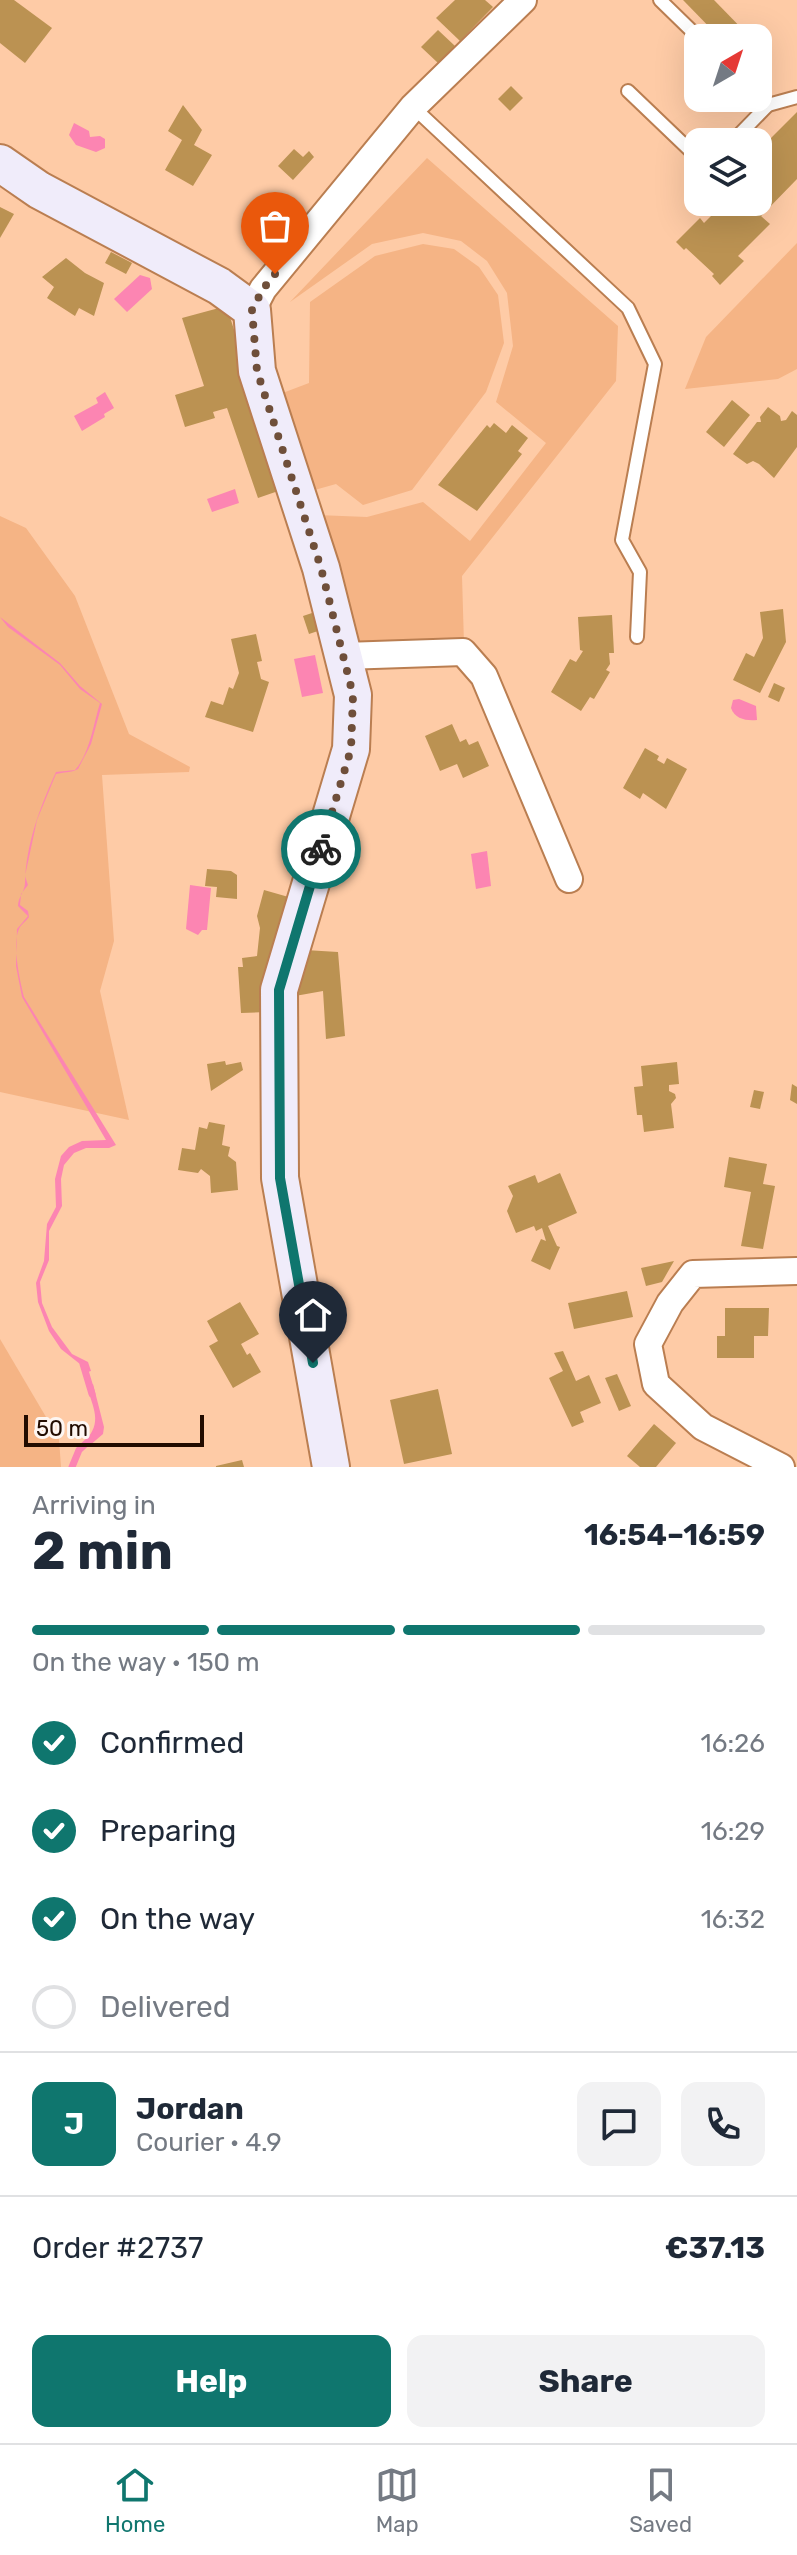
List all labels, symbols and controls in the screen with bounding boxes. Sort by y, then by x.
north arrow [684,24,772,112]
map controls [684,24,772,216]
button: layers [684,128,772,216]
pin [241,192,309,274]
icon: bag [253,204,297,248]
courier [281,809,361,889]
icon: bike [299,827,343,871]
pin [279,1281,347,1363]
icon: home [291,1293,335,1337]
scale bar [24,1411,204,1447]
text: 50 m [36,1415,88,1442]
text: Arriving in [32,1490,156,1521]
text: 16:54–16:59 [584,1517,765,1553]
text: 2 min [32,1520,173,1582]
text: On the way · 150 m [32,1647,260,1678]
icon: check [32,1721,76,1765]
text: Confirmed [100,1725,244,1761]
text: 16:26 [701,1728,765,1759]
icon: check [32,1809,76,1853]
text: Preparing [100,1813,236,1849]
text: 16:29 [701,1816,765,1847]
icon: check [32,1897,76,1941]
text: On the way [100,1901,255,1937]
text: 16:32 [701,1904,765,1935]
text: Delivered [100,1989,231,2025]
button: chat [577,2082,661,2166]
button: phone [681,2082,765,2166]
text: Jordan [136,2091,244,2127]
text: J [64,2106,84,2142]
text: Courier · 4.9 [136,2127,282,2158]
text: Order #2737 [32,2230,203,2266]
text: €37.13 [665,2230,765,2266]
button: Help [32,2335,391,2427]
button: Share [407,2335,765,2427]
tab: Home [105,2463,165,2538]
tab: Map [375,2463,419,2538]
tab: Saved [629,2463,692,2538]

